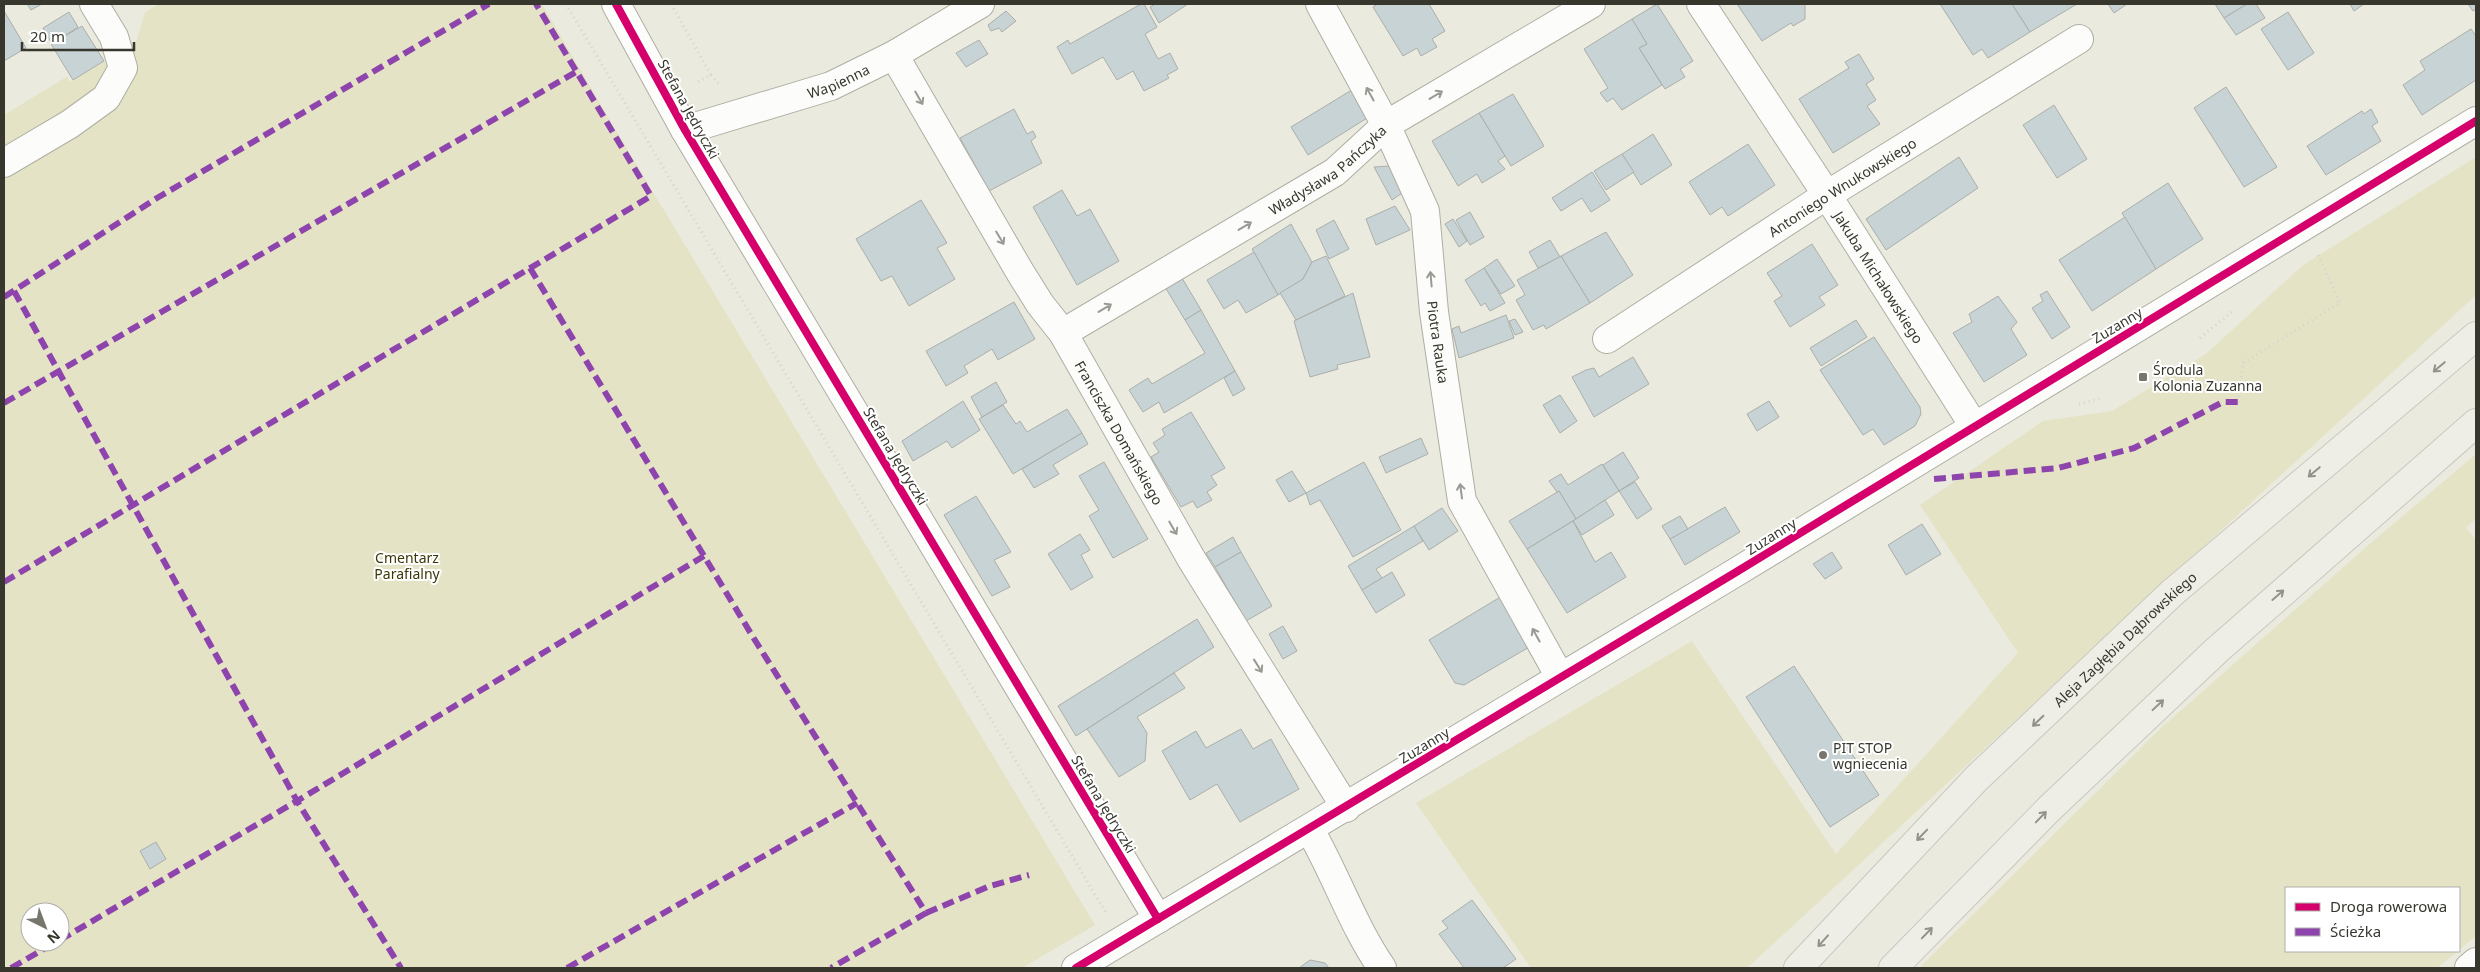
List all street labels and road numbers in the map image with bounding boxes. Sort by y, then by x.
street label: Stefana Jędryczki [654,56,724,162]
street label: Wapienna [805,59,872,102]
street label: Władysława Pańczyka [1265,120,1390,219]
street label: Antoniego Wnukowskiego [1764,133,1920,241]
street label: Jakuba Michałowskiego [1829,206,1928,347]
street label: Piotra Rauka [1424,300,1454,385]
street label: Zuzanny [2088,302,2146,347]
street label: Franciszka Domańskiego [1071,357,1168,508]
street label: Stefana Jędryczki [859,403,933,509]
street label: Zuzanny [1742,513,1800,559]
street label: Aleja Zagłębia Dąbrowskiego [2049,567,2200,710]
street label: Zuzanny [1395,722,1453,767]
street label: Stefana Jędryczki [1067,751,1141,857]

